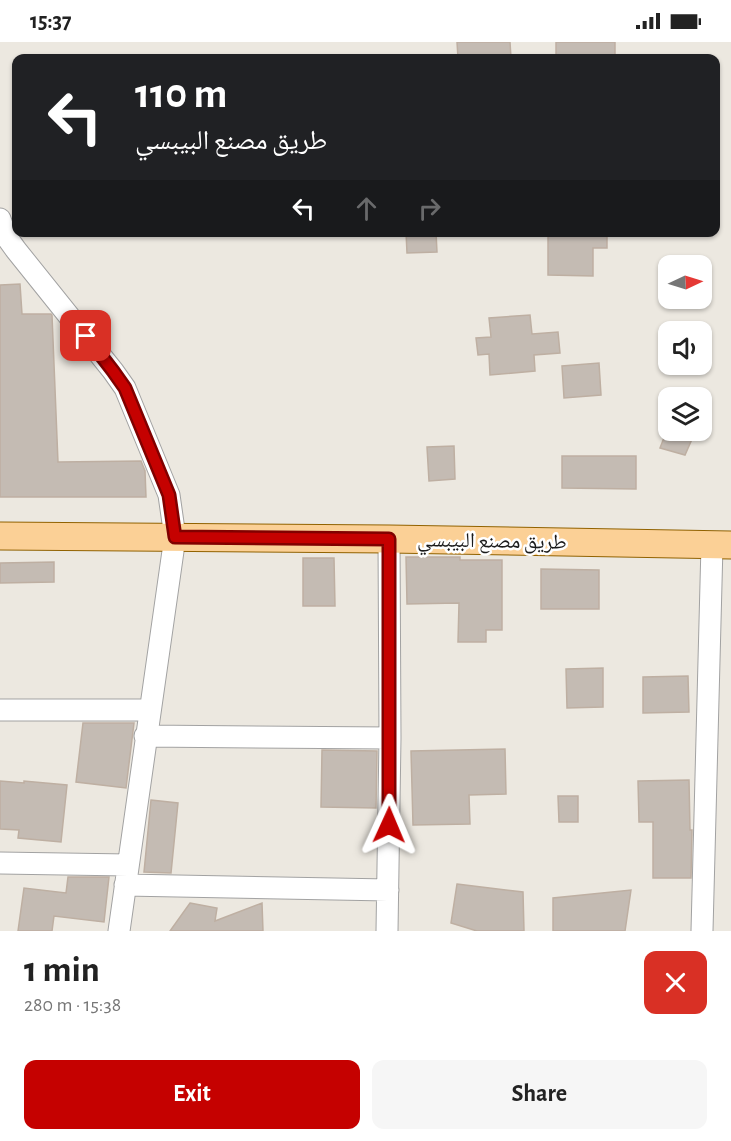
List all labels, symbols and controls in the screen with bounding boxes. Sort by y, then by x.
text: 15:37 [30,10,71,32]
text: 110 m [135,73,227,115]
icon: left [36,78,114,156]
text: طريق مصنع البيبسي [135,127,327,154]
icon: left [287,192,320,225]
icon: ahead [350,192,383,225]
icon: right [413,192,446,225]
north arrow [658,255,712,309]
map controls [658,255,712,441]
pin [60,310,111,361]
icon: arrive [69,319,102,352]
button: sound [658,321,712,375]
button: layers [658,387,712,441]
street label: طريق مصنع البيبسي [417,529,567,558]
position arrow [357,793,421,857]
button: close [644,951,707,1014]
text: 1 min [24,952,100,988]
text: 280 m · 15:38 [24,995,121,1015]
button: Exit [24,1060,360,1129]
button: Share [372,1060,707,1129]

